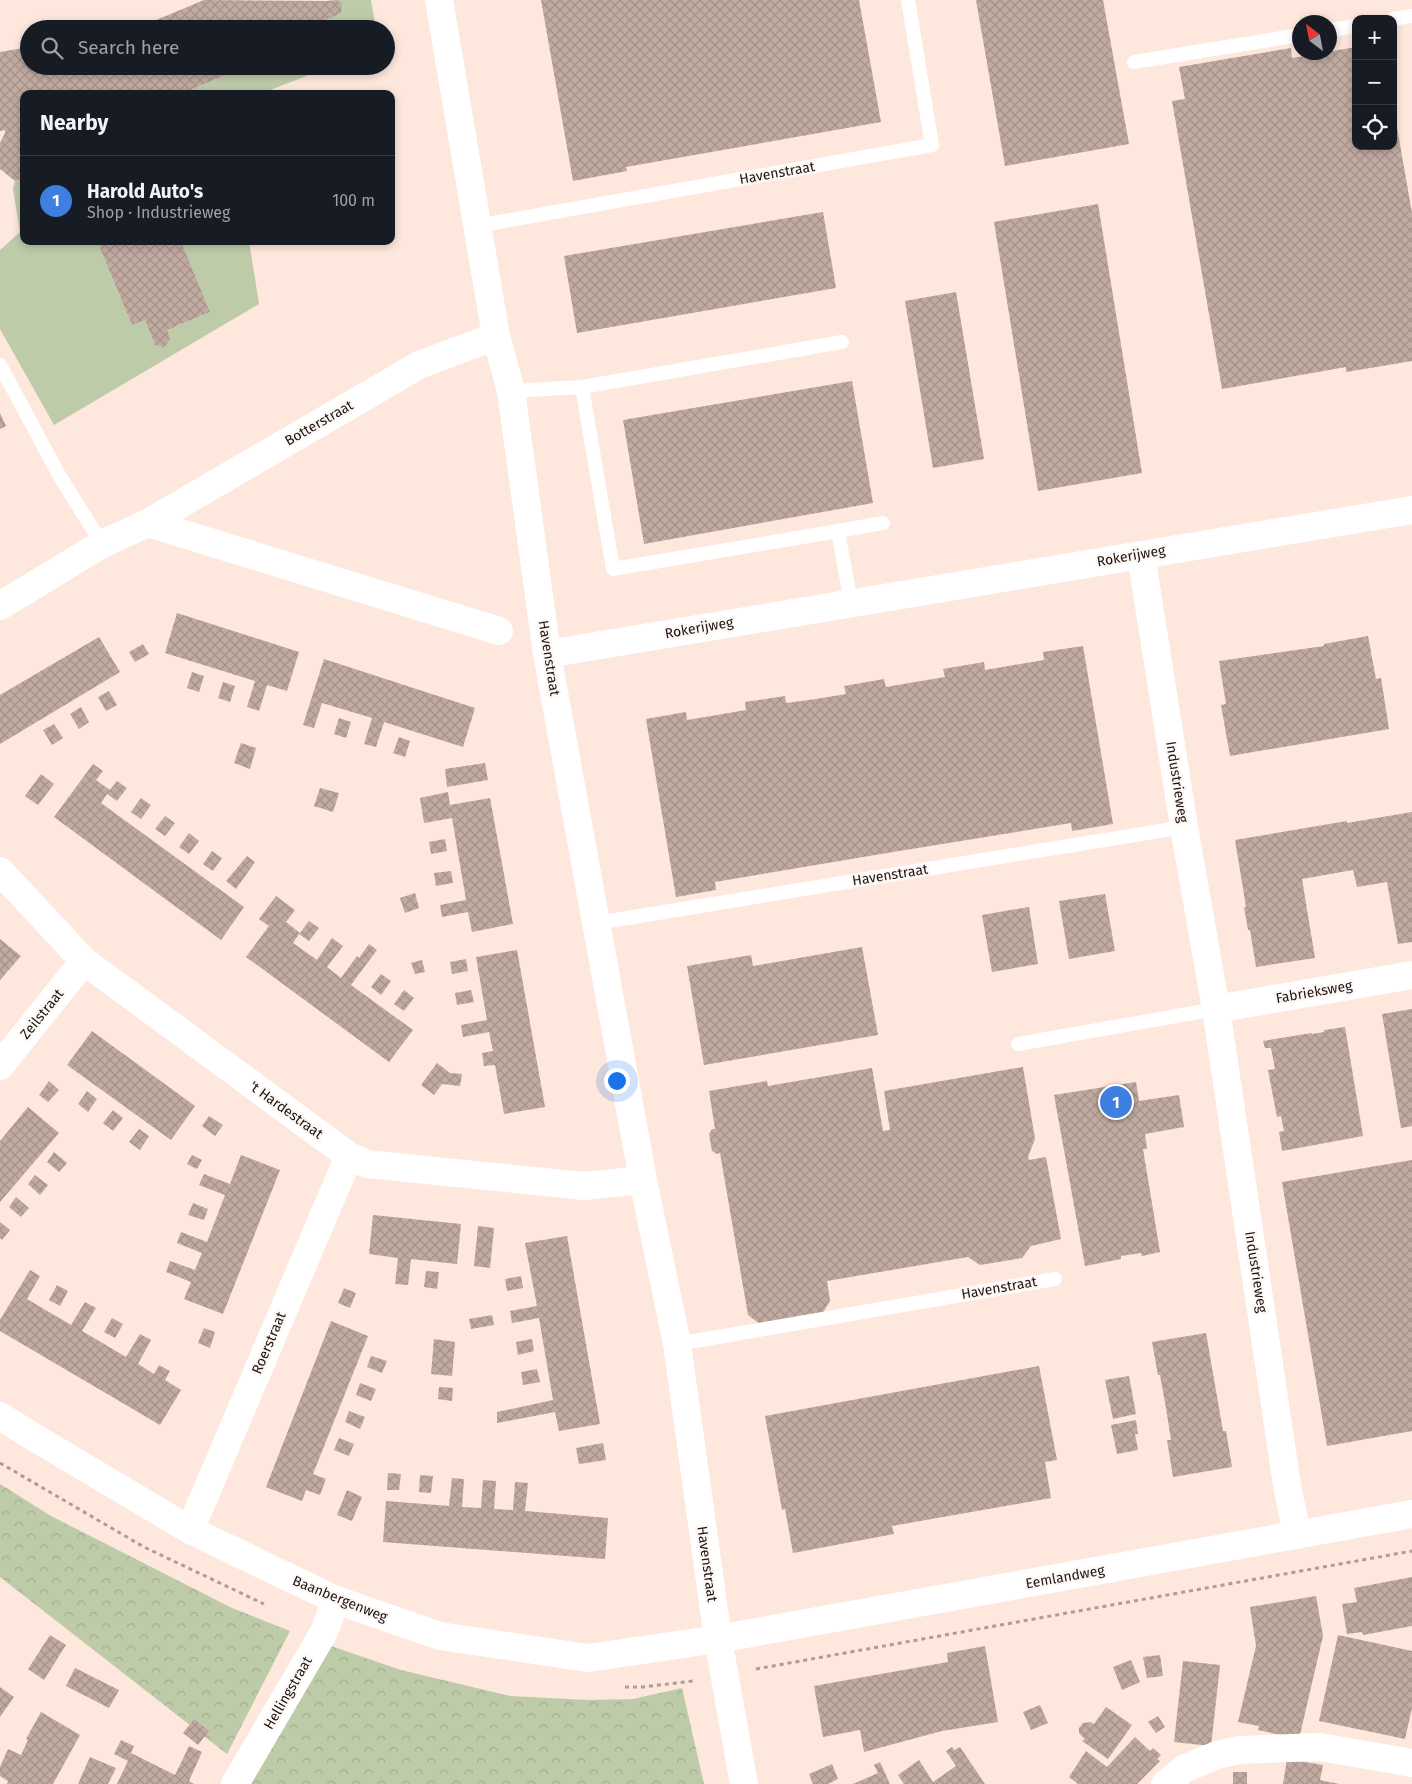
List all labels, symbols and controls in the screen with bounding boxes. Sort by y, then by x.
north arrow [1292,15,1337,60]
map controls [1352,15,1397,150]
button: + [1352,15,1397,60]
search box [20,20,395,75]
icon: search [38,34,66,62]
text: Search here [78,36,179,59]
button: − [1352,60,1397,105]
button: locate [1352,105,1397,150]
text: Nearby [40,110,108,136]
street label: Havenstraat [738,158,817,188]
text: Harold Auto's [87,180,203,203]
text: 1 [52,191,60,210]
text: 100 m [332,191,375,210]
text: Shop · Industrieweg [87,203,230,222]
street label: Botterstraat [282,396,357,449]
street label: Rokerijweg [1095,541,1167,570]
street label: Rokerijweg [663,613,735,642]
street label: Havenstraat [535,619,564,698]
street label: Industrieweg [1162,740,1192,825]
street label: Havenstraat [851,860,930,889]
street label: Fabrieksweg [1274,977,1354,1007]
street label: Zeilstraat [17,985,68,1042]
your location [604,1068,630,1094]
street label: 't Hardestraat [246,1078,327,1143]
pin: 1 [1100,1083,1132,1121]
street label: Industrieweg [1241,1230,1271,1315]
street label: Havenstraat [960,1273,1039,1303]
street label: Roerstraat [248,1308,290,1377]
street label: Havenstraat [693,1525,721,1604]
street label: Eemlandweg [1024,1562,1107,1592]
street label: Baanbergenweg [290,1572,391,1626]
street label: Hellingstraat [260,1653,316,1733]

